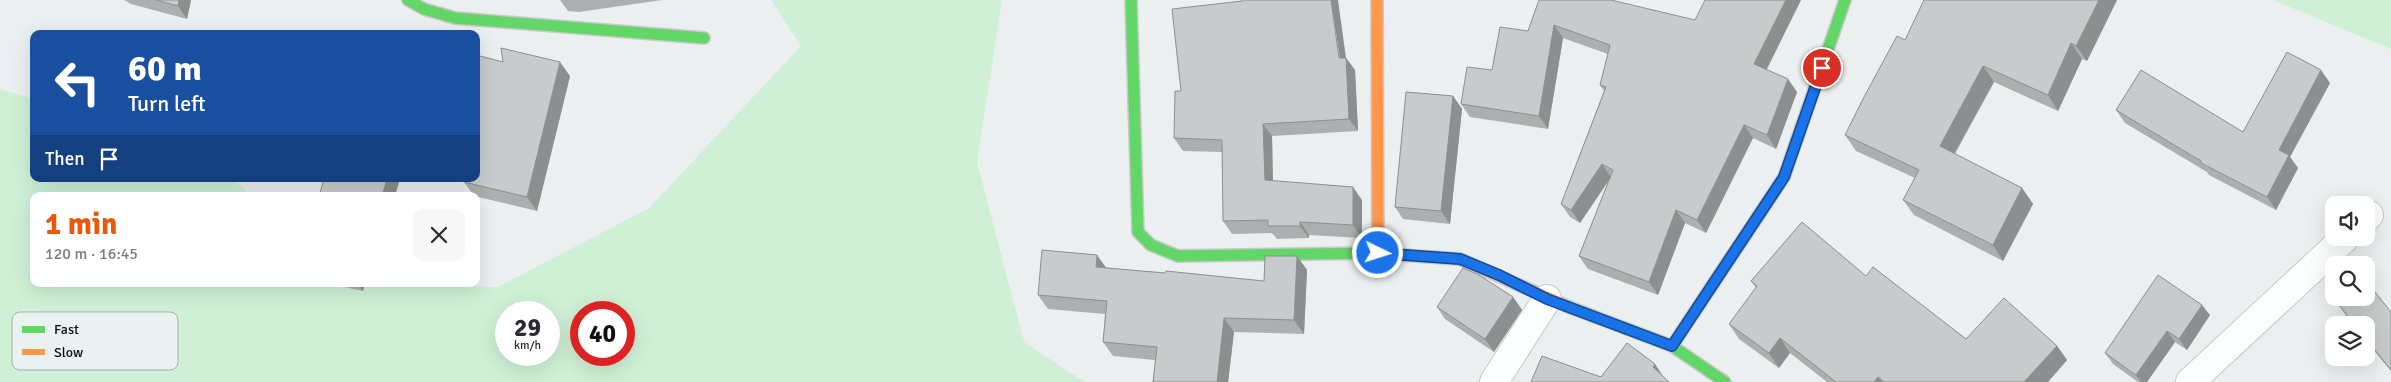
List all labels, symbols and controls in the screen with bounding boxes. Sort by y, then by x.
text: 60 m [128,47,202,90]
pin [1801,47,1843,89]
icon: left [45,50,110,115]
icon: arrive [1808,54,1836,82]
text: Turn left [128,90,206,117]
icon: arrive [95,145,123,173]
text: Then [45,147,85,171]
map controls [2325,196,2375,366]
button: sound [2325,196,2375,246]
text: 1 min [45,206,117,243]
button: close [413,209,465,261]
position arrow [1351,226,1403,278]
text: 120 m · 16:45 [45,244,138,264]
button: search [2325,256,2375,306]
speed limit sign: 40 [570,301,635,366]
legend [12,312,178,370]
text: 29 [514,312,541,343]
button: layers [2325,316,2375,366]
text: Fast [54,321,79,338]
text: km/h [514,338,541,353]
text: Slow [54,344,83,361]

